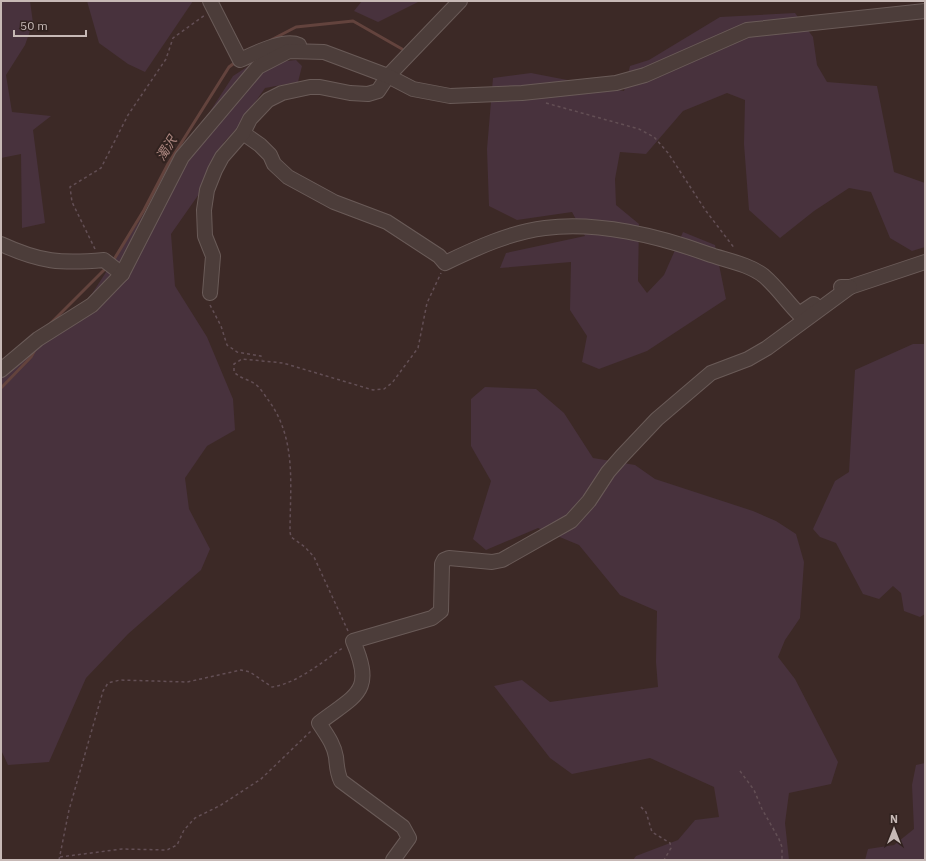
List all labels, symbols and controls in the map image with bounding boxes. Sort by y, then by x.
scale bar [14,12,86,38]
text: 50 m [20,18,48,33]
water label: 濁沢 [152,131,182,164]
north arrow [874,809,914,849]
text: N [890,812,898,826]

